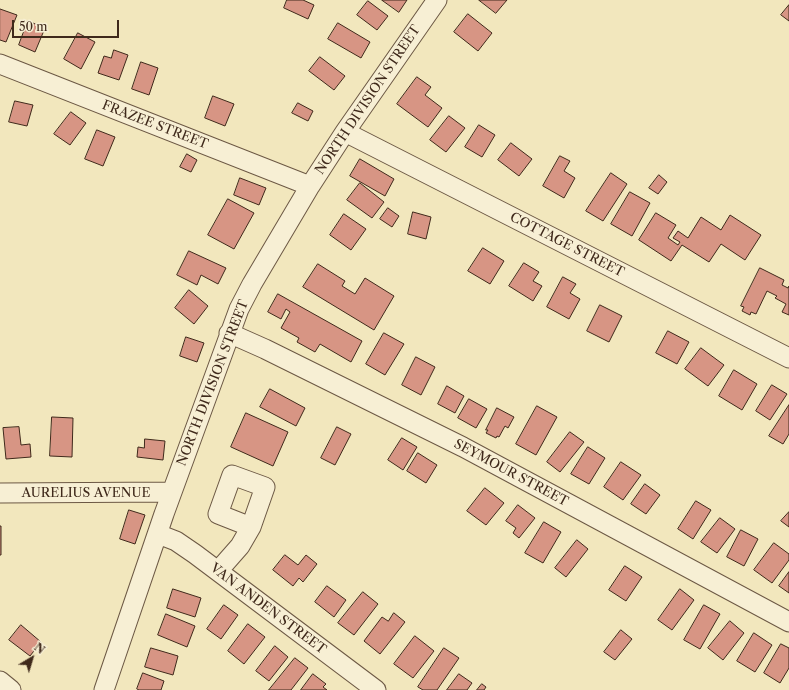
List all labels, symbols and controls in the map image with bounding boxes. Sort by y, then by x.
scale bar [14,12,121,38]
text: 50 m [19,19,48,34]
street label: NORTH DIVISION STREET [312,22,424,178]
street label: FRAZEE STREET [100,98,210,152]
street label: COTTAGE STREET [507,209,627,281]
street label: NORTH DIVISION STREET [174,298,252,468]
street label: SEYMOUR STREET [451,436,571,510]
street label: AURELIUS AVENUE [22,485,150,501]
street label: VAN ANDEN STREET [207,560,329,658]
north arrow [12,638,52,678]
text: N [31,640,47,657]

